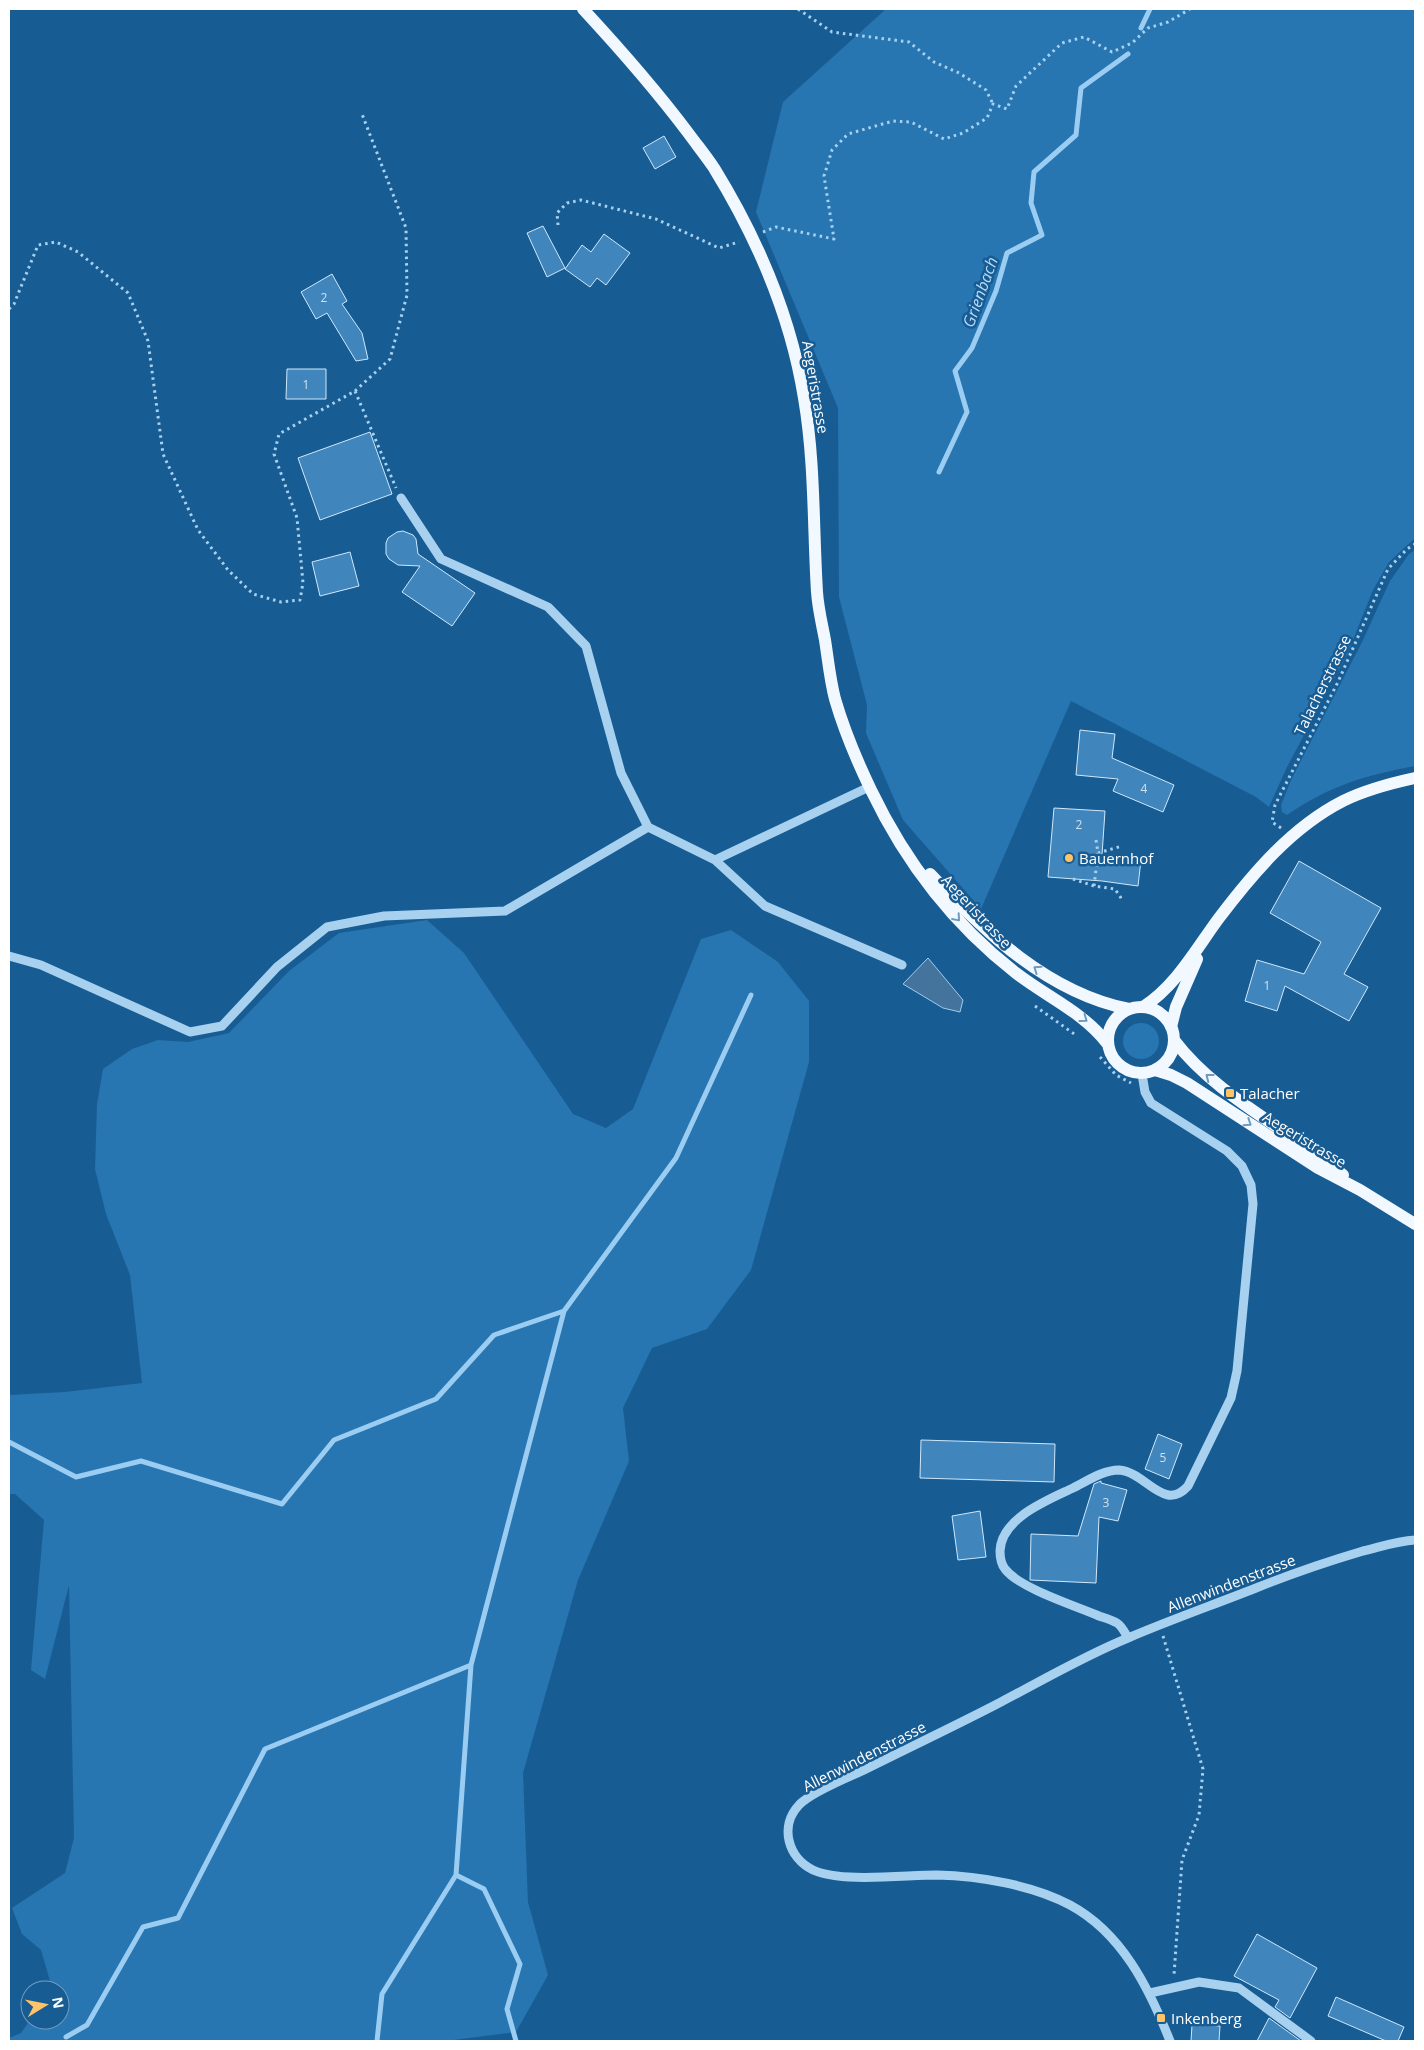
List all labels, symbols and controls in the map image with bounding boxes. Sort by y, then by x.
water label: Grienbach [957,254,1003,330]
house number: 2 [321,289,328,306]
street label: Aegeristrasse [798,339,834,435]
house number: 1 [303,376,309,393]
street label: Talacherstrasse [1289,631,1355,739]
house number: 4 [1141,780,1148,797]
house number: 2 [1076,816,1083,833]
place label: Bauernhof [1079,848,1154,868]
marker: Bauernhof [1063,852,1075,864]
street label: Aegeristrasse [938,870,1016,952]
one-way arrow [951,912,960,921]
one-way arrow [1033,966,1043,975]
house number: 1 [1264,977,1270,994]
one-way arrow [1078,1013,1087,1022]
one-way arrow [1205,1074,1215,1083]
place label: Talacher [1240,1083,1300,1103]
marker: Talacher [1224,1087,1236,1099]
street label: Aegeristrasse [1260,1106,1350,1172]
one-way arrow [1242,1117,1251,1126]
house number: 5 [1160,1449,1167,1466]
house number: 3 [1103,1494,1110,1511]
street label: Allenwindenstrasse [1164,1549,1298,1617]
street label: Allenwindenstrasse [799,1716,929,1796]
north arrow [20,1980,70,2030]
text: N [48,1995,69,2010]
place label: Inkenberg [1171,2008,1242,2028]
marker: Inkenberg [1155,2012,1167,2024]

